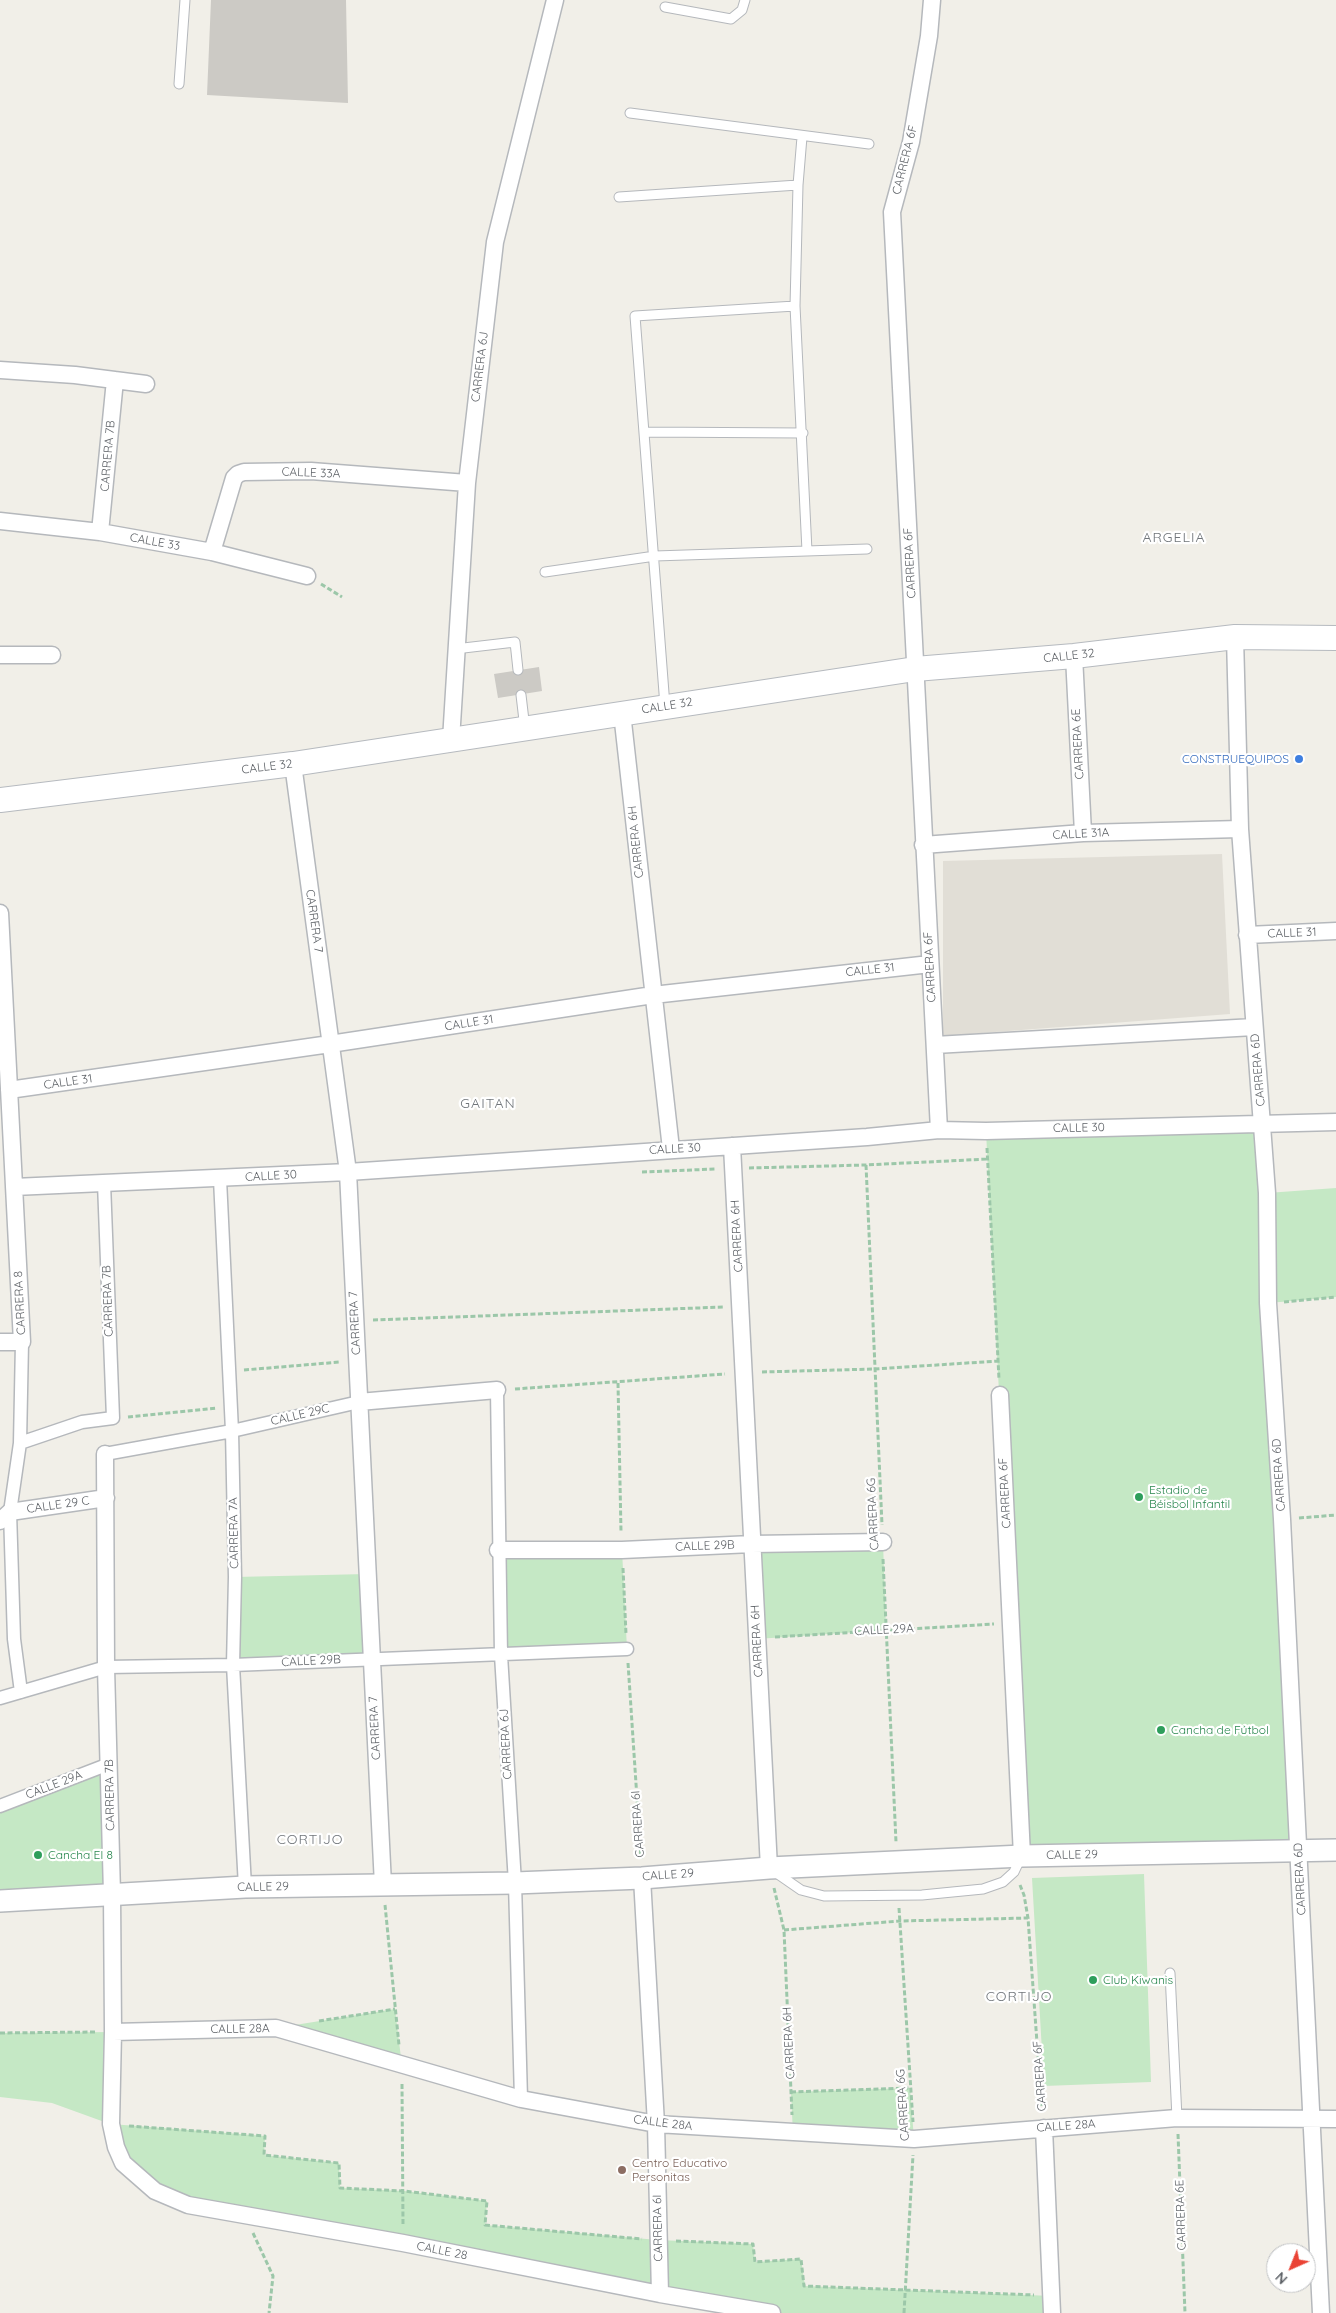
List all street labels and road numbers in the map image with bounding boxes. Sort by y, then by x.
street label: CARRERA 6F [889,124,921,196]
street label: CARRERA 6J [469,331,491,403]
street label: CARRERA 7B [98,420,118,492]
street label: CALLE 33A [281,465,341,481]
street label: CARRERA 6F [901,527,919,599]
street label: CALLE 33 [129,530,181,554]
street label: CALLE 32 [1043,646,1095,666]
street label: CALLE 32 [640,695,694,717]
street label: CARRERA 6E [1069,708,1087,780]
street label: CALLE 32 [241,757,293,777]
street label: CARRERA 6H [625,805,647,879]
street label: CALLE 31A [1052,825,1110,843]
street label: CARRERA 7 [302,888,326,954]
street label: CALLE 31 [1267,925,1317,941]
street label: CARRERA 6F [921,931,939,1003]
street label: CALLE 31 [845,960,895,980]
street label: CALLE 31 [444,1012,494,1034]
street label: CARRERA 6D [1248,1033,1268,1107]
street label: CALLE 31 [43,1071,93,1093]
street label: CALLE 30 [1053,1120,1105,1136]
street label: CALLE 30 [649,1140,701,1158]
street label: CALLE 30 [245,1167,297,1185]
street label: CARRERA 6H [728,1199,746,1273]
street label: CARRERA 7B [100,1265,116,1337]
street label: CARRERA 8 [11,1271,29,1335]
street label: CARRERA 7 [346,1291,364,1355]
street label: CALLE 29C [269,1401,331,1429]
street label: CARRERA 6D [1269,1438,1289,1512]
street label: CARRERA 6F [996,1457,1014,1529]
street label: CARRERA 6G [864,1477,882,1551]
street label: CALLE 29 C [26,1493,90,1517]
street label: CARRERA 7A [226,1497,242,1569]
street label: CALLE 29B [675,1538,735,1554]
street label: CARRERA 6H [748,1604,766,1678]
street label: CALLE 29A [854,1621,914,1639]
street label: CALLE 29B [281,1652,341,1670]
street label: CARRERA 7 [366,1696,384,1760]
street label: CARRERA 6J [497,1708,515,1780]
street label: CARRERA 7B [102,1759,118,1831]
street label: CALLE 29A [24,1768,84,1802]
street label: CARRERA 6I [628,1790,648,1858]
street label: CARRERA 6D [1291,1842,1309,1916]
street label: CALLE 29 [1046,1847,1098,1863]
street label: CALLE 29 [642,1866,694,1884]
street label: CALLE 29 [237,1879,289,1895]
street label: CARRERA 6H [780,2006,798,2080]
street label: CALLE 28A [210,2021,270,2037]
street label: CARRERA 6F [1030,2040,1050,2112]
street label: CARRERA 6G [893,2068,913,2142]
street label: CALLE 28A [633,2112,693,2134]
street label: CALLE 28A [1036,2117,1096,2135]
street label: CARRERA 6E [1173,2179,1189,2251]
street label: CARRERA 6I [650,2194,666,2262]
street label: CALLE 28 [415,2239,469,2263]

